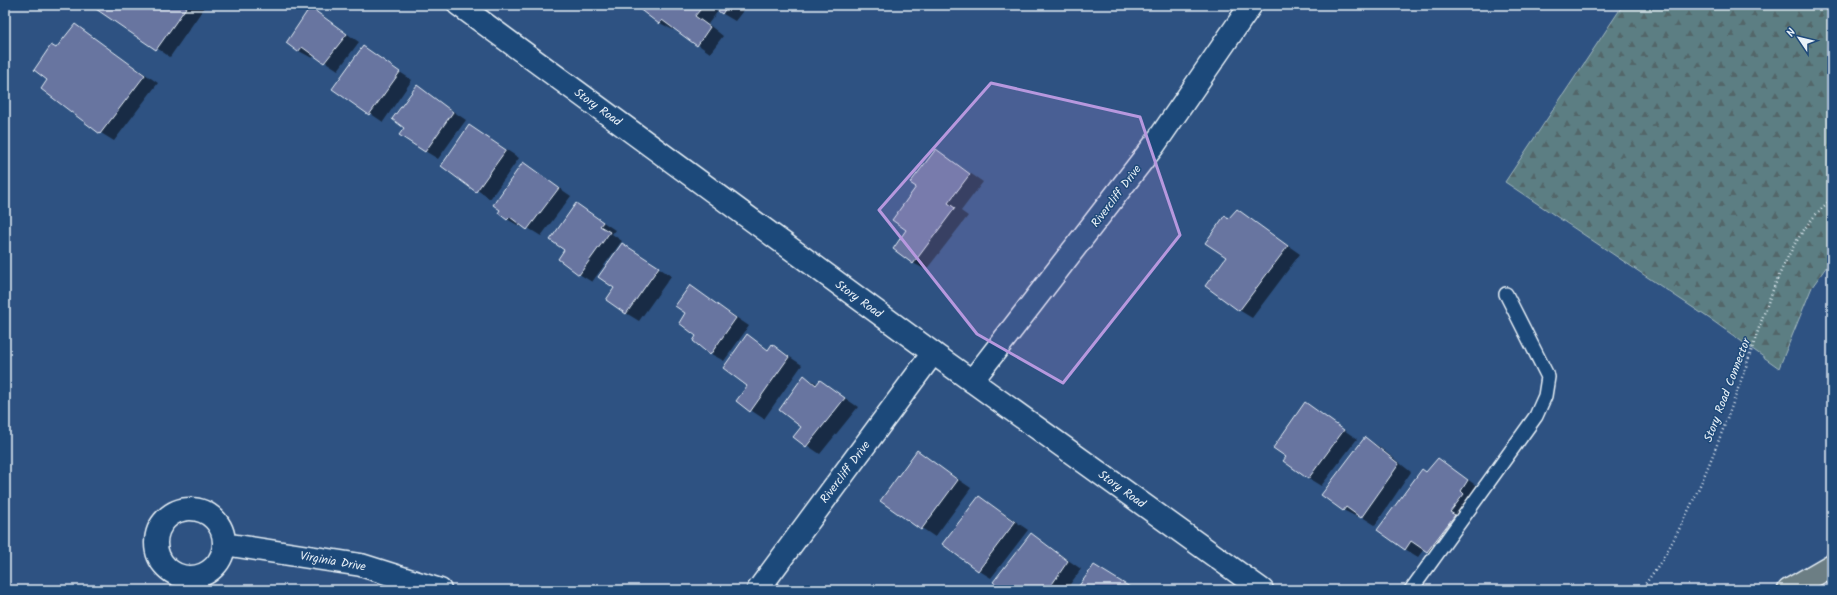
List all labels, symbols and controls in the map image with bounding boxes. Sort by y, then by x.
north arrow [1779,18,1819,58]
text: N [1782,25,1801,41]
street label: Story Road [570,84,626,132]
street label: Rivercliff Drive [1086,160,1147,232]
street label: Story Road [831,276,887,324]
street label: Story Road Connector [1699,334,1756,445]
street label: Rivercliff Drive [815,436,876,508]
street label: Story Road [1094,466,1150,514]
street label: Virginia Drive [299,546,368,577]

